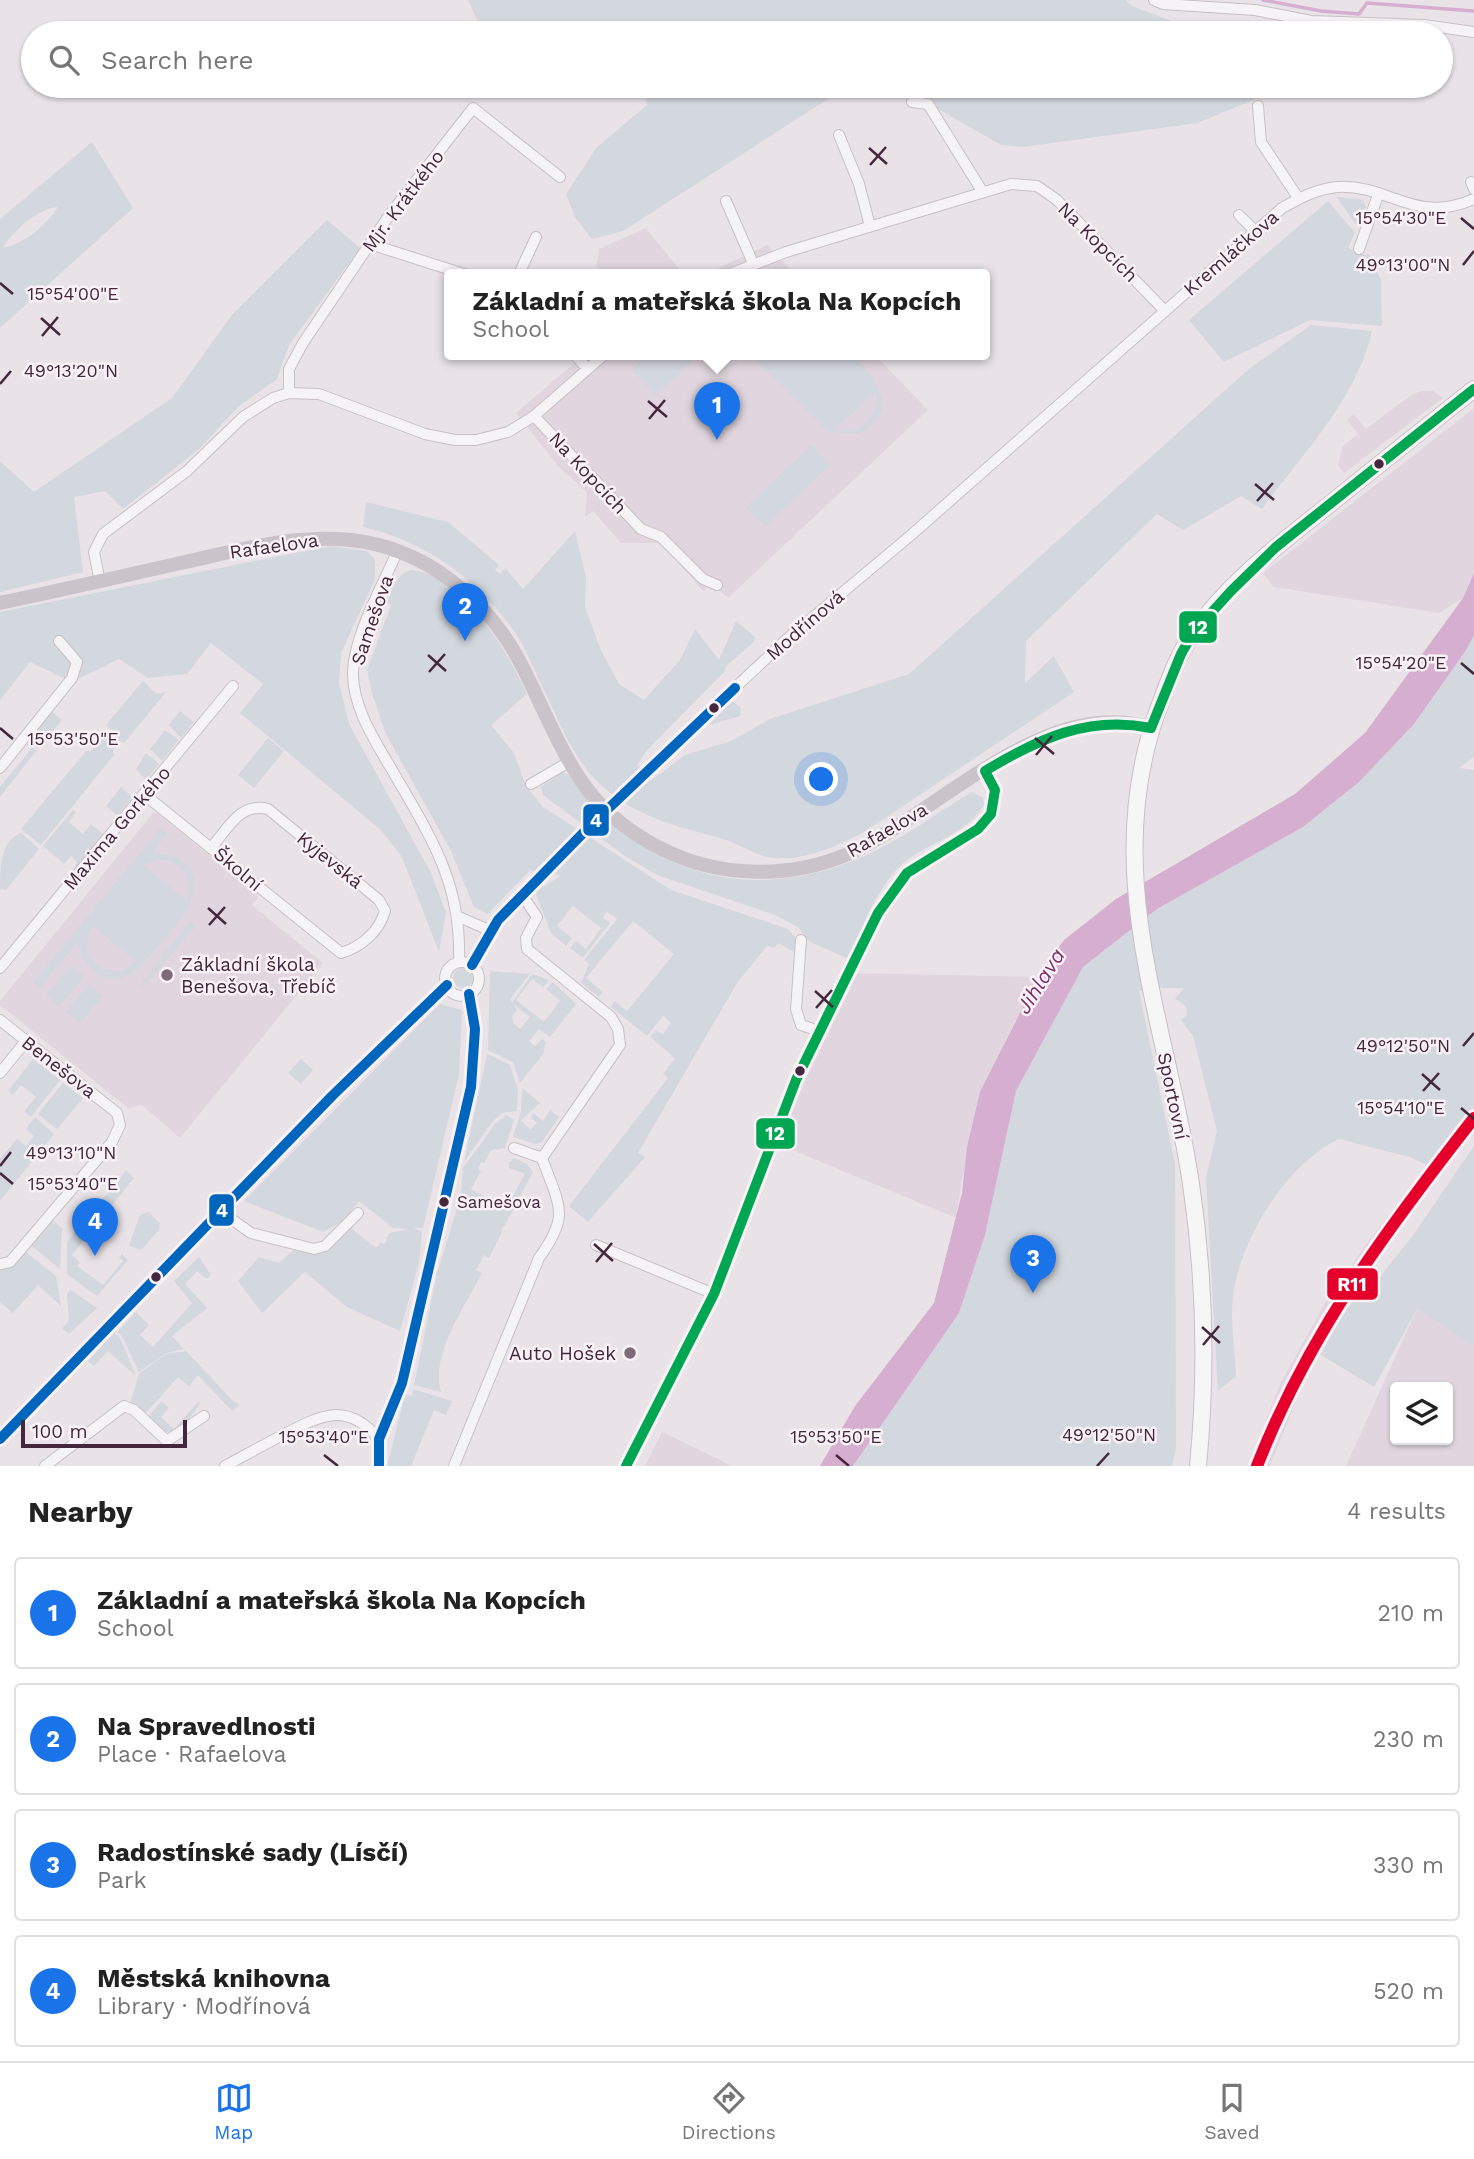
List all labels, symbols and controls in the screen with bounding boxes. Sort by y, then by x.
search box [21,21,1453,98]
icon: search [45,41,83,79]
text: Search here [101,45,253,75]
street label: Mjr. Krátkého [357,145,449,257]
street label: Na Kopcích [1053,197,1143,287]
street label: Kremláčkova [1179,205,1283,301]
text: 15°54'30"E [1356,207,1447,228]
text: 49°13'00"N [1356,254,1450,275]
popup [444,269,990,360]
text: 15°54'00"E [27,283,119,304]
text: Základní a mateřská škola Na Kopcích [473,286,961,316]
text: School [473,316,549,343]
text: 49°13'20"N [24,360,118,381]
pin: 1 [694,382,740,440]
street label: Na Kopcích [544,427,632,519]
unlabelled marker [1372,457,1386,471]
street label: Rafaelova [228,528,320,564]
street label: Samešova [346,572,398,668]
pin: 2 [442,583,488,641]
street label: Modřínová [761,585,849,665]
line badge: 12 [1178,610,1218,644]
text: 12 [1188,616,1208,639]
text: 15°54'20"E [1356,652,1447,673]
unlabelled marker [707,701,721,715]
text: 15°53'50"E [27,728,119,749]
street label: Maxima Gorkého [59,761,175,895]
your location [804,762,838,796]
street label: Rafaelova [842,798,932,862]
line badge: 4 [582,803,610,837]
text: 4 [590,809,602,832]
street label: Kyjevská [292,826,368,894]
street label: Školní [209,842,267,896]
water label: Jihlava [1010,944,1070,1018]
place label: Základní škola Benešova, Třebíč [181,953,336,998]
marker: Základní škola Benešova, Třebíč [159,967,175,983]
street label: Benešova [17,1031,101,1103]
text: 49°12'50"N [1356,1035,1450,1056]
street label: Sportovní [1153,1050,1193,1142]
unlabelled marker [793,1064,807,1078]
text: 15°54'10"E [1357,1097,1445,1118]
line badge: 12 [755,1117,796,1150]
text: 12 [765,1122,785,1145]
text: 49°13'10"N [26,1142,116,1163]
text: 15°53'40"E [28,1173,118,1194]
place label: Samešova [457,1192,541,1212]
line badge: 4 [208,1193,235,1227]
marker: Samešova [437,1195,451,1209]
pin: 4 [72,1198,118,1256]
text: 4 [216,1199,228,1222]
pin: 3 [1010,1235,1056,1293]
line badge: R11 [1326,1267,1379,1301]
unlabelled marker [149,1270,163,1284]
text: R11 [1337,1273,1367,1296]
place label: Auto Hošek [509,1342,616,1365]
marker: Auto Hošek [622,1345,638,1361]
map controls [1390,1382,1453,1445]
button: layers [1390,1382,1453,1445]
scale bar [21,1417,187,1449]
text: 100 m [32,1420,88,1443]
text: 49°12'50"N [1062,1424,1156,1445]
text: 15°53'40"E [279,1426,369,1447]
text: 15°53'50"E [790,1426,882,1447]
text: Nearby [28,1494,133,1529]
text: 4 results [1347,1498,1446,1525]
text: Základní a mateřská škola Na Kopcích [97,1585,586,1615]
text: 1 [48,1600,58,1627]
text: 210 m [1378,1600,1444,1627]
text: School [97,1615,174,1642]
text: Na Spravedlnosti [97,1711,316,1741]
text: 2 [46,1726,60,1753]
text: 230 m [1373,1726,1444,1753]
text: Place · Rafaelova [97,1741,286,1768]
text: Radostínské sady (Lísčí) [97,1837,409,1867]
text: 3 [46,1852,60,1879]
text: 330 m [1373,1852,1444,1879]
text: Park [97,1867,146,1894]
text: Městská knihovna [97,1963,330,1993]
text: 4 [46,1978,60,2005]
text: 520 m [1373,1978,1444,2005]
text: Library · Modřínová [97,1993,311,2020]
tab: Map [214,2079,253,2144]
tab: Directions [682,2079,776,2144]
tab: Saved [1204,2079,1260,2144]

